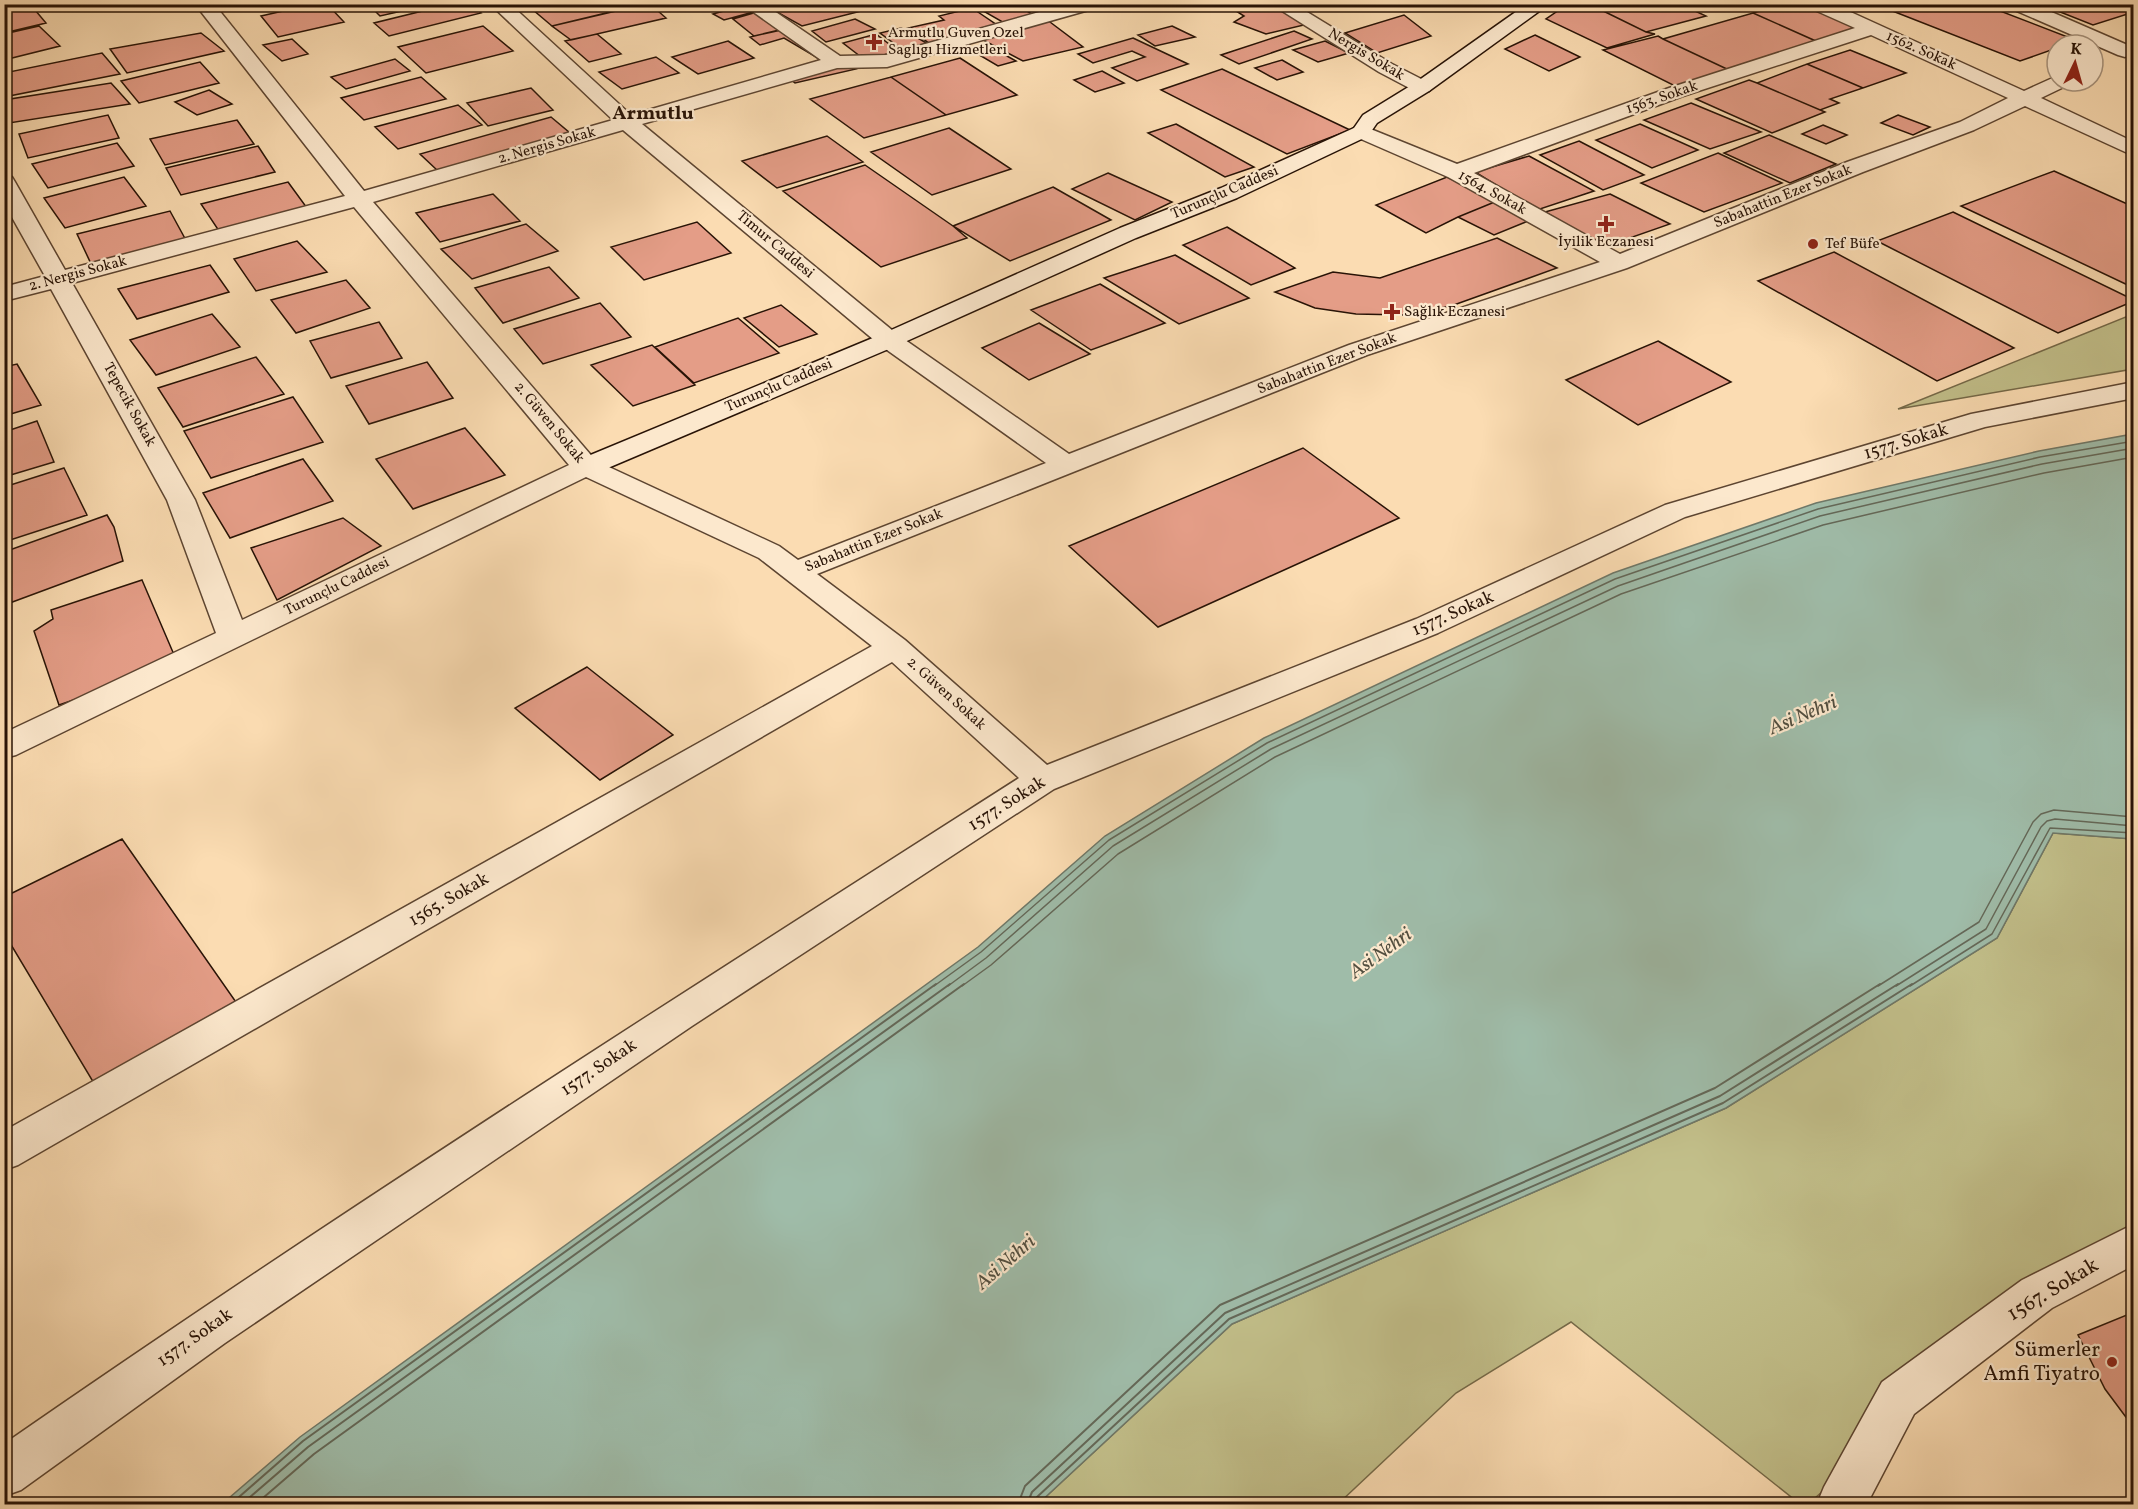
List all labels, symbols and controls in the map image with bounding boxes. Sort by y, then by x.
place label: Armutlu Guven Ozel Saglıgı Hizmetleri [888,23,1024,61]
street label: Nergis Sokak [1324,24,1408,86]
street label: 1562. Sokak [1882,26,1960,76]
marker: Armutlu Guven Ozel Saglıgı Hizmetleri [865,33,883,51]
north arrow [2045,33,2105,93]
text: K [2069,39,2083,62]
street label: 1563. Sokak [1623,76,1701,120]
district label: Armutlu [612,100,694,128]
street label: 2. Nergis Sokak [496,122,598,170]
street label: Sabahattin Ezer Sokak [1711,160,1855,234]
street label: Turunçlu Caddesi [1168,161,1282,225]
street label: 1564. Sokak [1454,165,1530,221]
street label: Timur Caddesi [732,206,818,284]
marker: İyilik Eczanesi [1599,217,1613,231]
place label: İyilik Eczanesi [1558,232,1654,253]
place label: Tef Büfe [1825,234,1880,255]
marker: Tef Büfe [1806,237,1820,251]
street label: 2. Nergis Sokak [27,251,129,297]
place label: Sağlık Eczanesi [1404,302,1505,323]
marker: Sağlık Eczanesi [1385,305,1399,319]
street label: Sabahattin Ezer Sokak [1254,328,1400,400]
street label: Turunçlu Caddesi [722,354,836,418]
street label: Tepecik Sokak [97,359,161,451]
street label: 2. Güven Sokak [509,378,589,468]
street label: 1577. Sokak [1861,417,1951,467]
street label: Sabahattin Ezer Sokak [802,504,946,578]
street label: Turunçlu Caddesi [281,552,393,622]
street label: 1577. Sokak [1408,585,1498,643]
street label: 2. Güven Sokak [902,653,990,735]
water label: Asi Nehri [1764,689,1842,743]
street label: 1577. Sokak [963,770,1051,838]
street label: 1565. Sokak [404,867,494,933]
water label: Asi Nehri [1343,921,1419,987]
street label: 1577. Sokak [556,1033,642,1103]
water label: Asi Nehri [969,1228,1043,1298]
street label: 1567. Sokak [2002,1251,2105,1329]
street label: 1577. Sokak [152,1303,238,1373]
place label: Sümerler Amfi Tiyatro [1983,1336,2100,1389]
marker: Sümerler Amfi Tiyatro [2105,1355,2119,1369]

